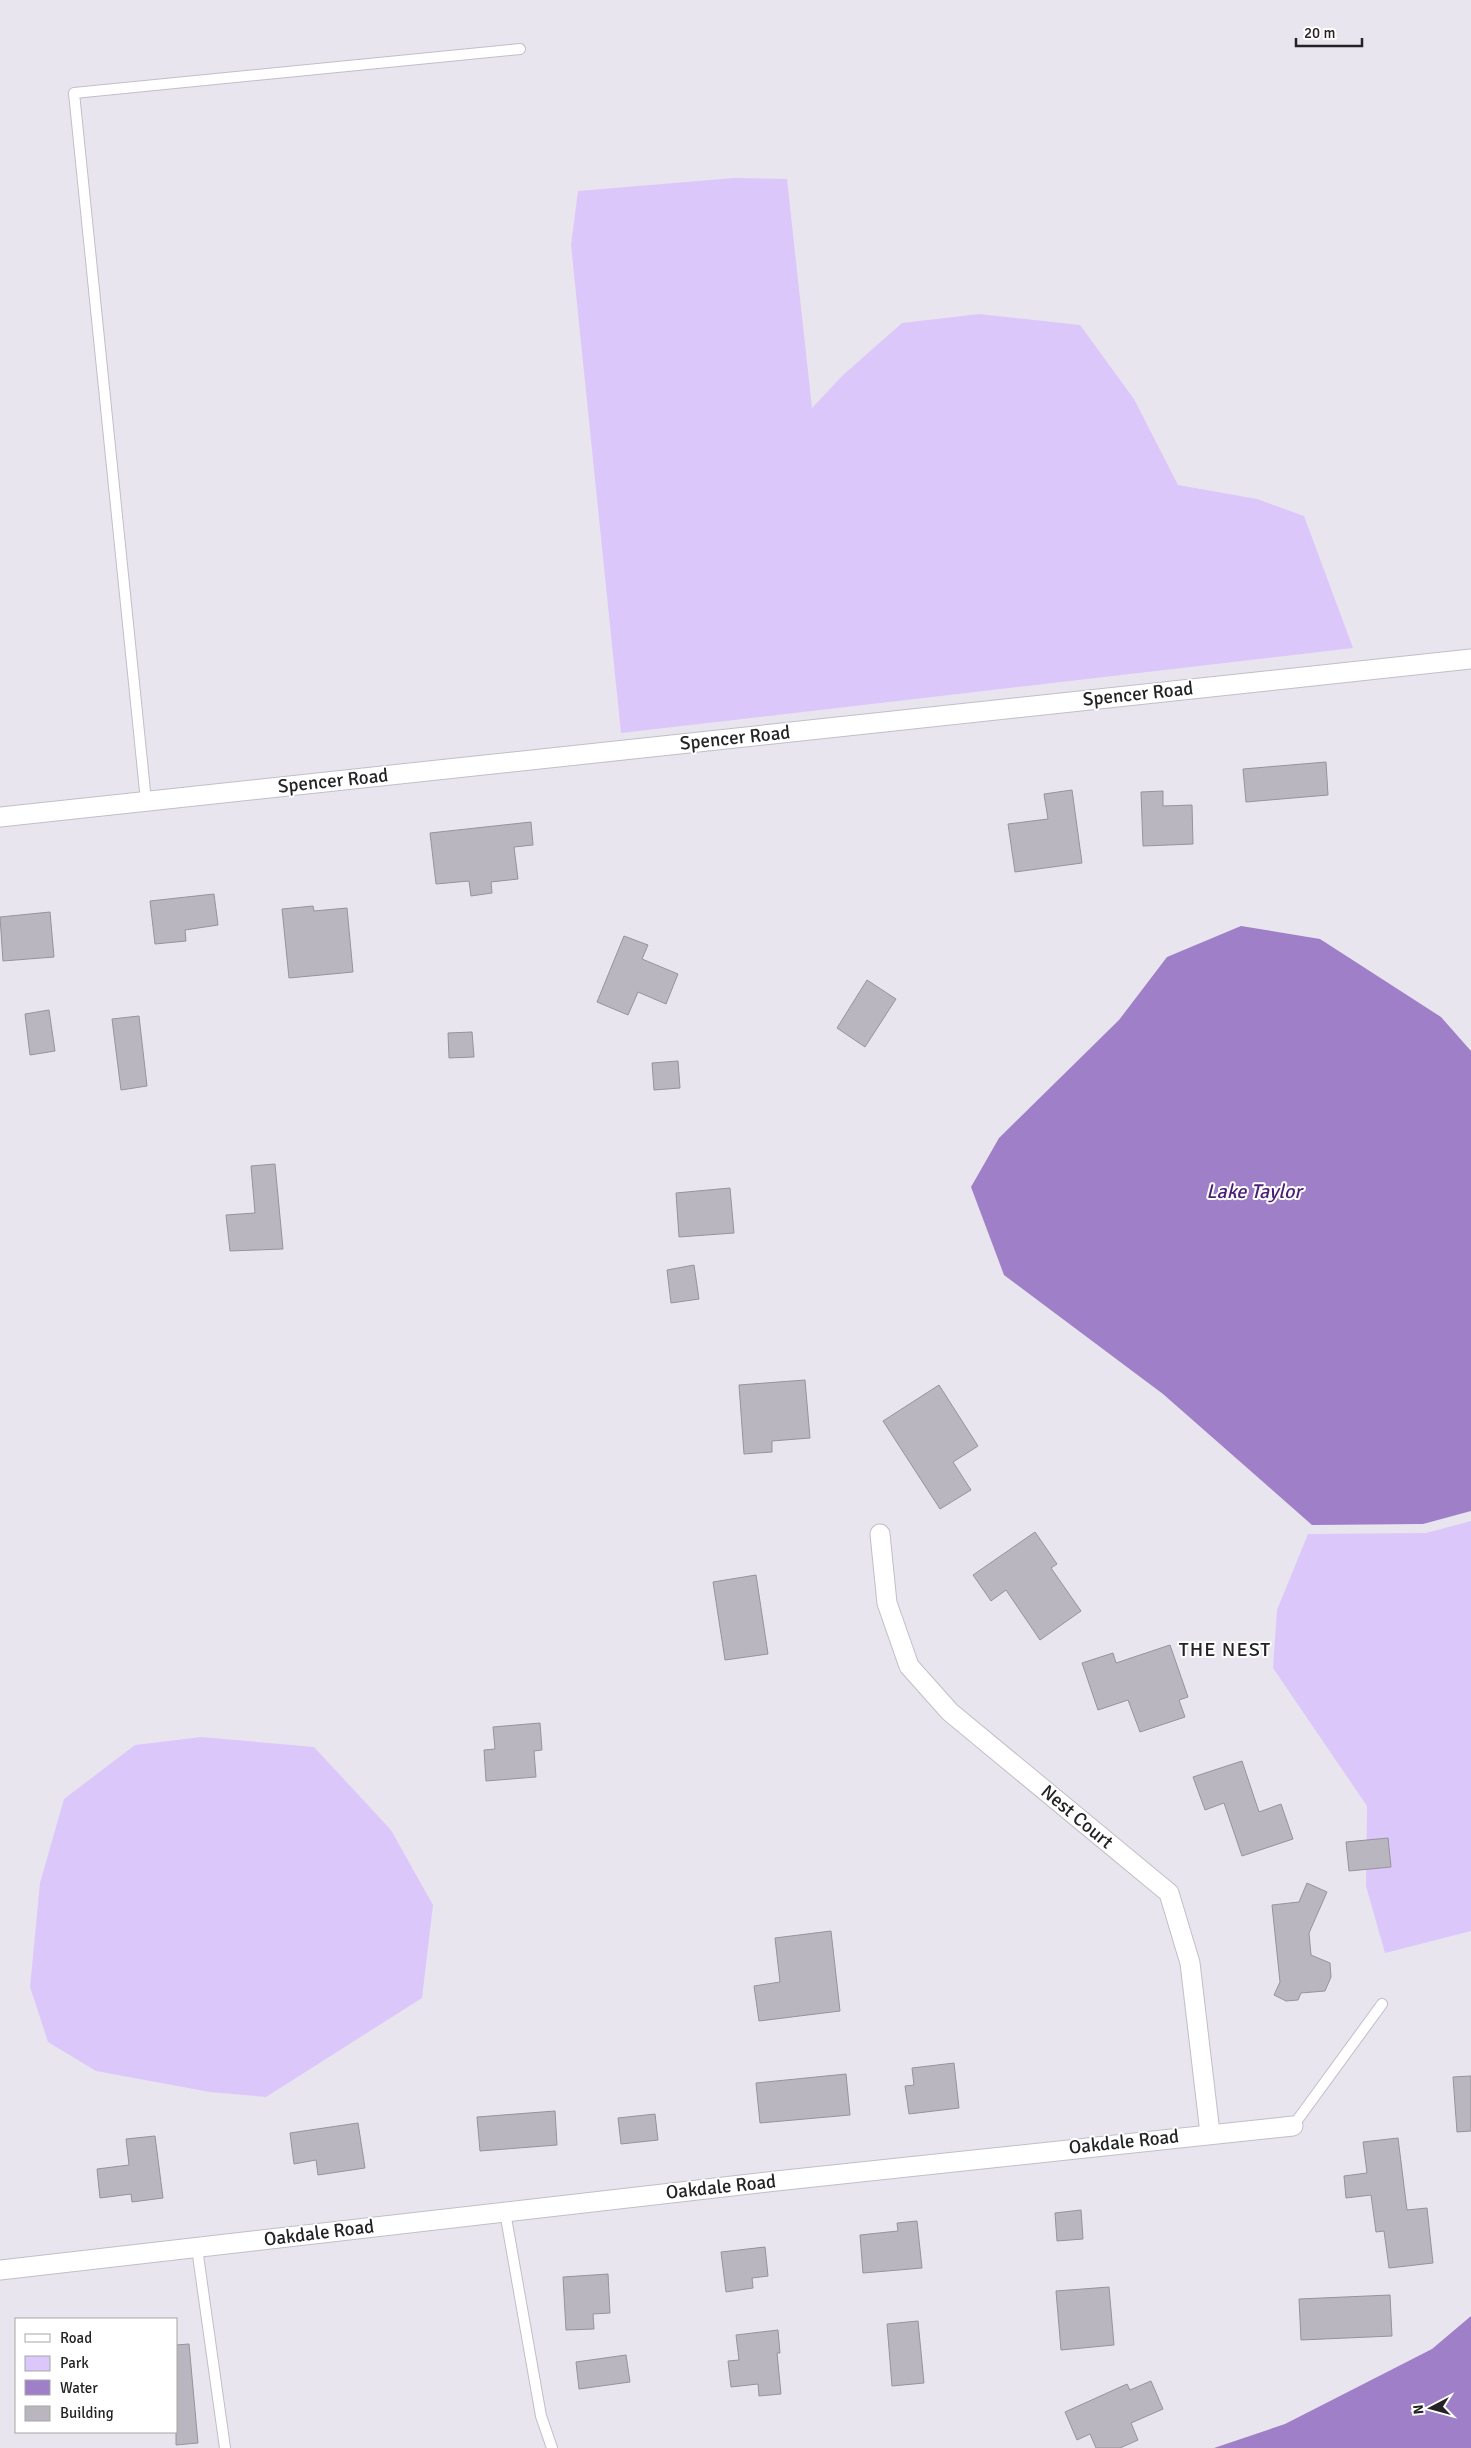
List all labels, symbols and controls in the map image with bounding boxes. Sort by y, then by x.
scale bar [1296,15,1362,47]
text: 20 m [1304,24,1335,42]
street label: Spencer Road [1082,676,1194,712]
street label: Spencer Road [679,720,791,756]
street label: Spencer Road [277,763,389,799]
water label: Lake Taylor [1206,1179,1304,1204]
district label: THE NEST [1179,1637,1271,1662]
street label: Nest Court [1036,1780,1118,1854]
street label: Oakdale Road [1068,2124,1180,2160]
street label: Oakdale Road [665,2169,777,2205]
street label: Oakdale Road [263,2214,375,2252]
legend [15,2318,178,2433]
text: Road [60,2329,92,2347]
text: Park [60,2354,89,2372]
text: Water [60,2379,98,2397]
north arrow [1406,2383,1456,2433]
text: Building [60,2404,114,2422]
text: N [1410,2404,1428,2415]

